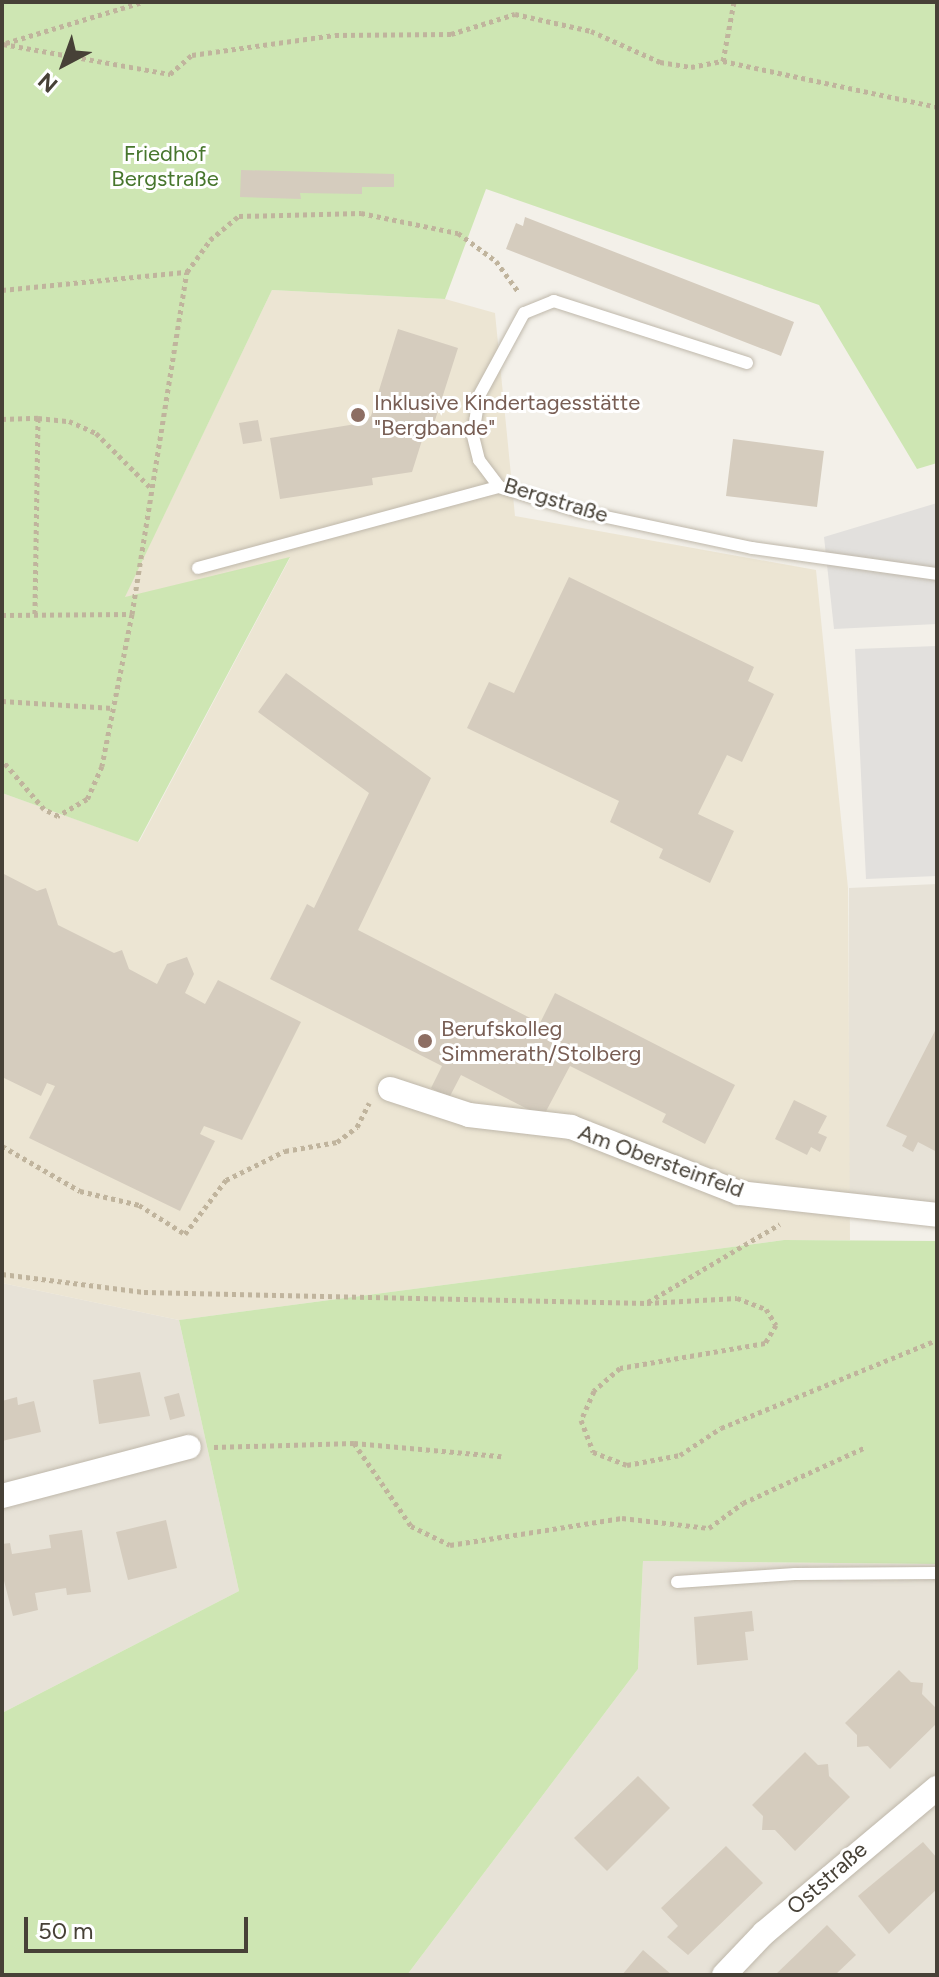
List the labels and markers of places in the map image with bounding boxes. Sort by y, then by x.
place label: Inklusive Kindertagesstätte "Bergbande" [374,389,640,440]
marker: Inklusive Kindertagesstätte "Bergbande" [349,406,367,424]
place label: Berufskolleg Simmerath/Stolberg [441,1015,641,1066]
marker: Berufskolleg Simmerath/Stolberg [416,1032,434,1050]

